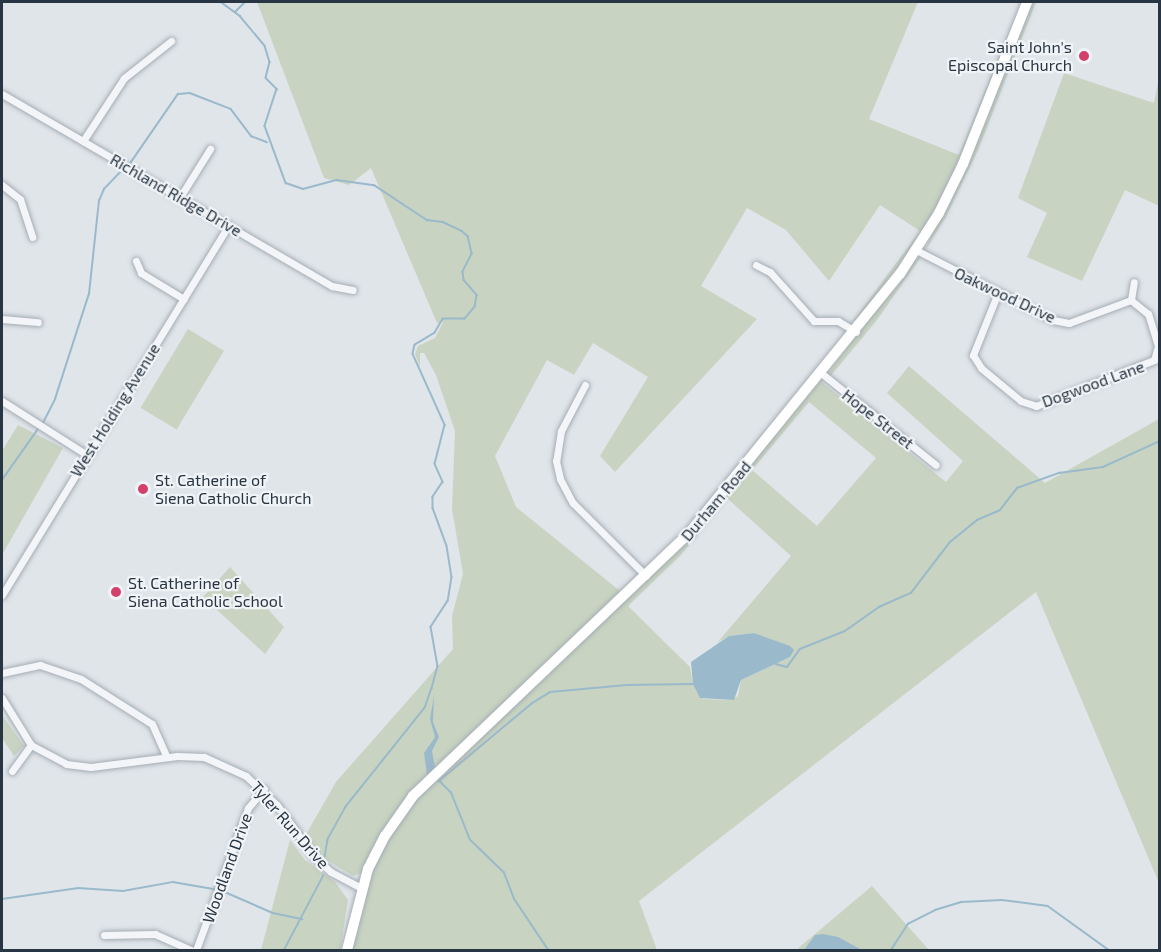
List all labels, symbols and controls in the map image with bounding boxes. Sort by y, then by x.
place label: Saint John's Episcopal Church [948,37,1072,75]
marker: Saint John's Episcopal Church [1077,49,1091,63]
street label: Richland Ridge Drive [107,150,245,240]
street label: Oakwood Drive [951,263,1059,327]
street label: West Holding Avenue [66,339,164,481]
street label: Dogwood Lane [1039,357,1147,411]
street label: Hope Street [838,385,918,453]
street label: Durham Road [677,457,755,545]
place label: St. Catherine of Siena Catholic Church [155,470,312,508]
marker: St. Catherine of Siena Catholic Church [136,482,150,496]
place label: St. Catherine of Siena Catholic School [128,573,283,611]
marker: St. Catherine of Siena Catholic School [109,585,123,599]
street label: Tyler Run Drive [247,777,333,873]
street label: Woodland Drive [198,810,256,926]

